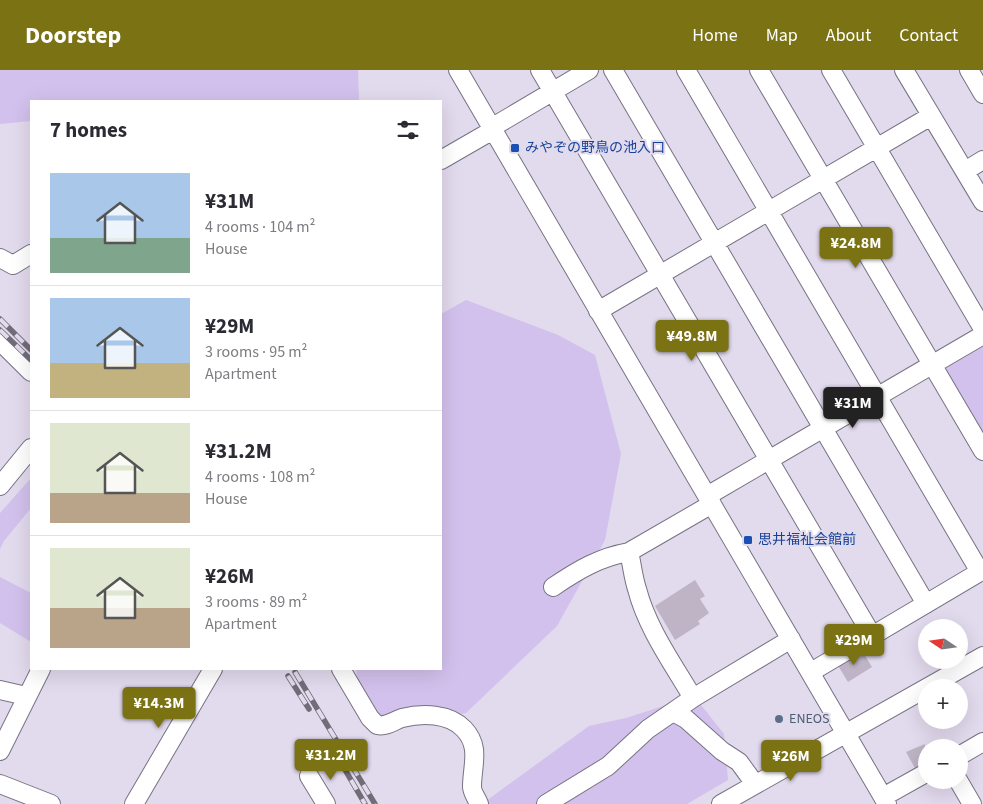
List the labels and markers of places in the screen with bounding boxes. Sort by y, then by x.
place label: みやぞの野鳥の池入口 [525,138,665,158]
marker: みやぞの野鳥の池入口 [509,142,521,154]
pin: ¥24.8M [815,226,897,269]
pin: ¥49.8M [651,320,733,362]
pin: ¥31M [823,386,883,429]
place label: 思井福祉会館前 [758,530,856,550]
marker: 思井福祉会館前 [742,534,754,546]
pin: ¥29M [824,624,884,666]
pin: ¥14.3M [118,686,200,729]
place label: ENEOS [789,709,830,729]
marker: ENEOS [773,713,785,725]
pin: ¥31.2M [290,738,372,781]
pin: ¥26M [761,740,821,782]

